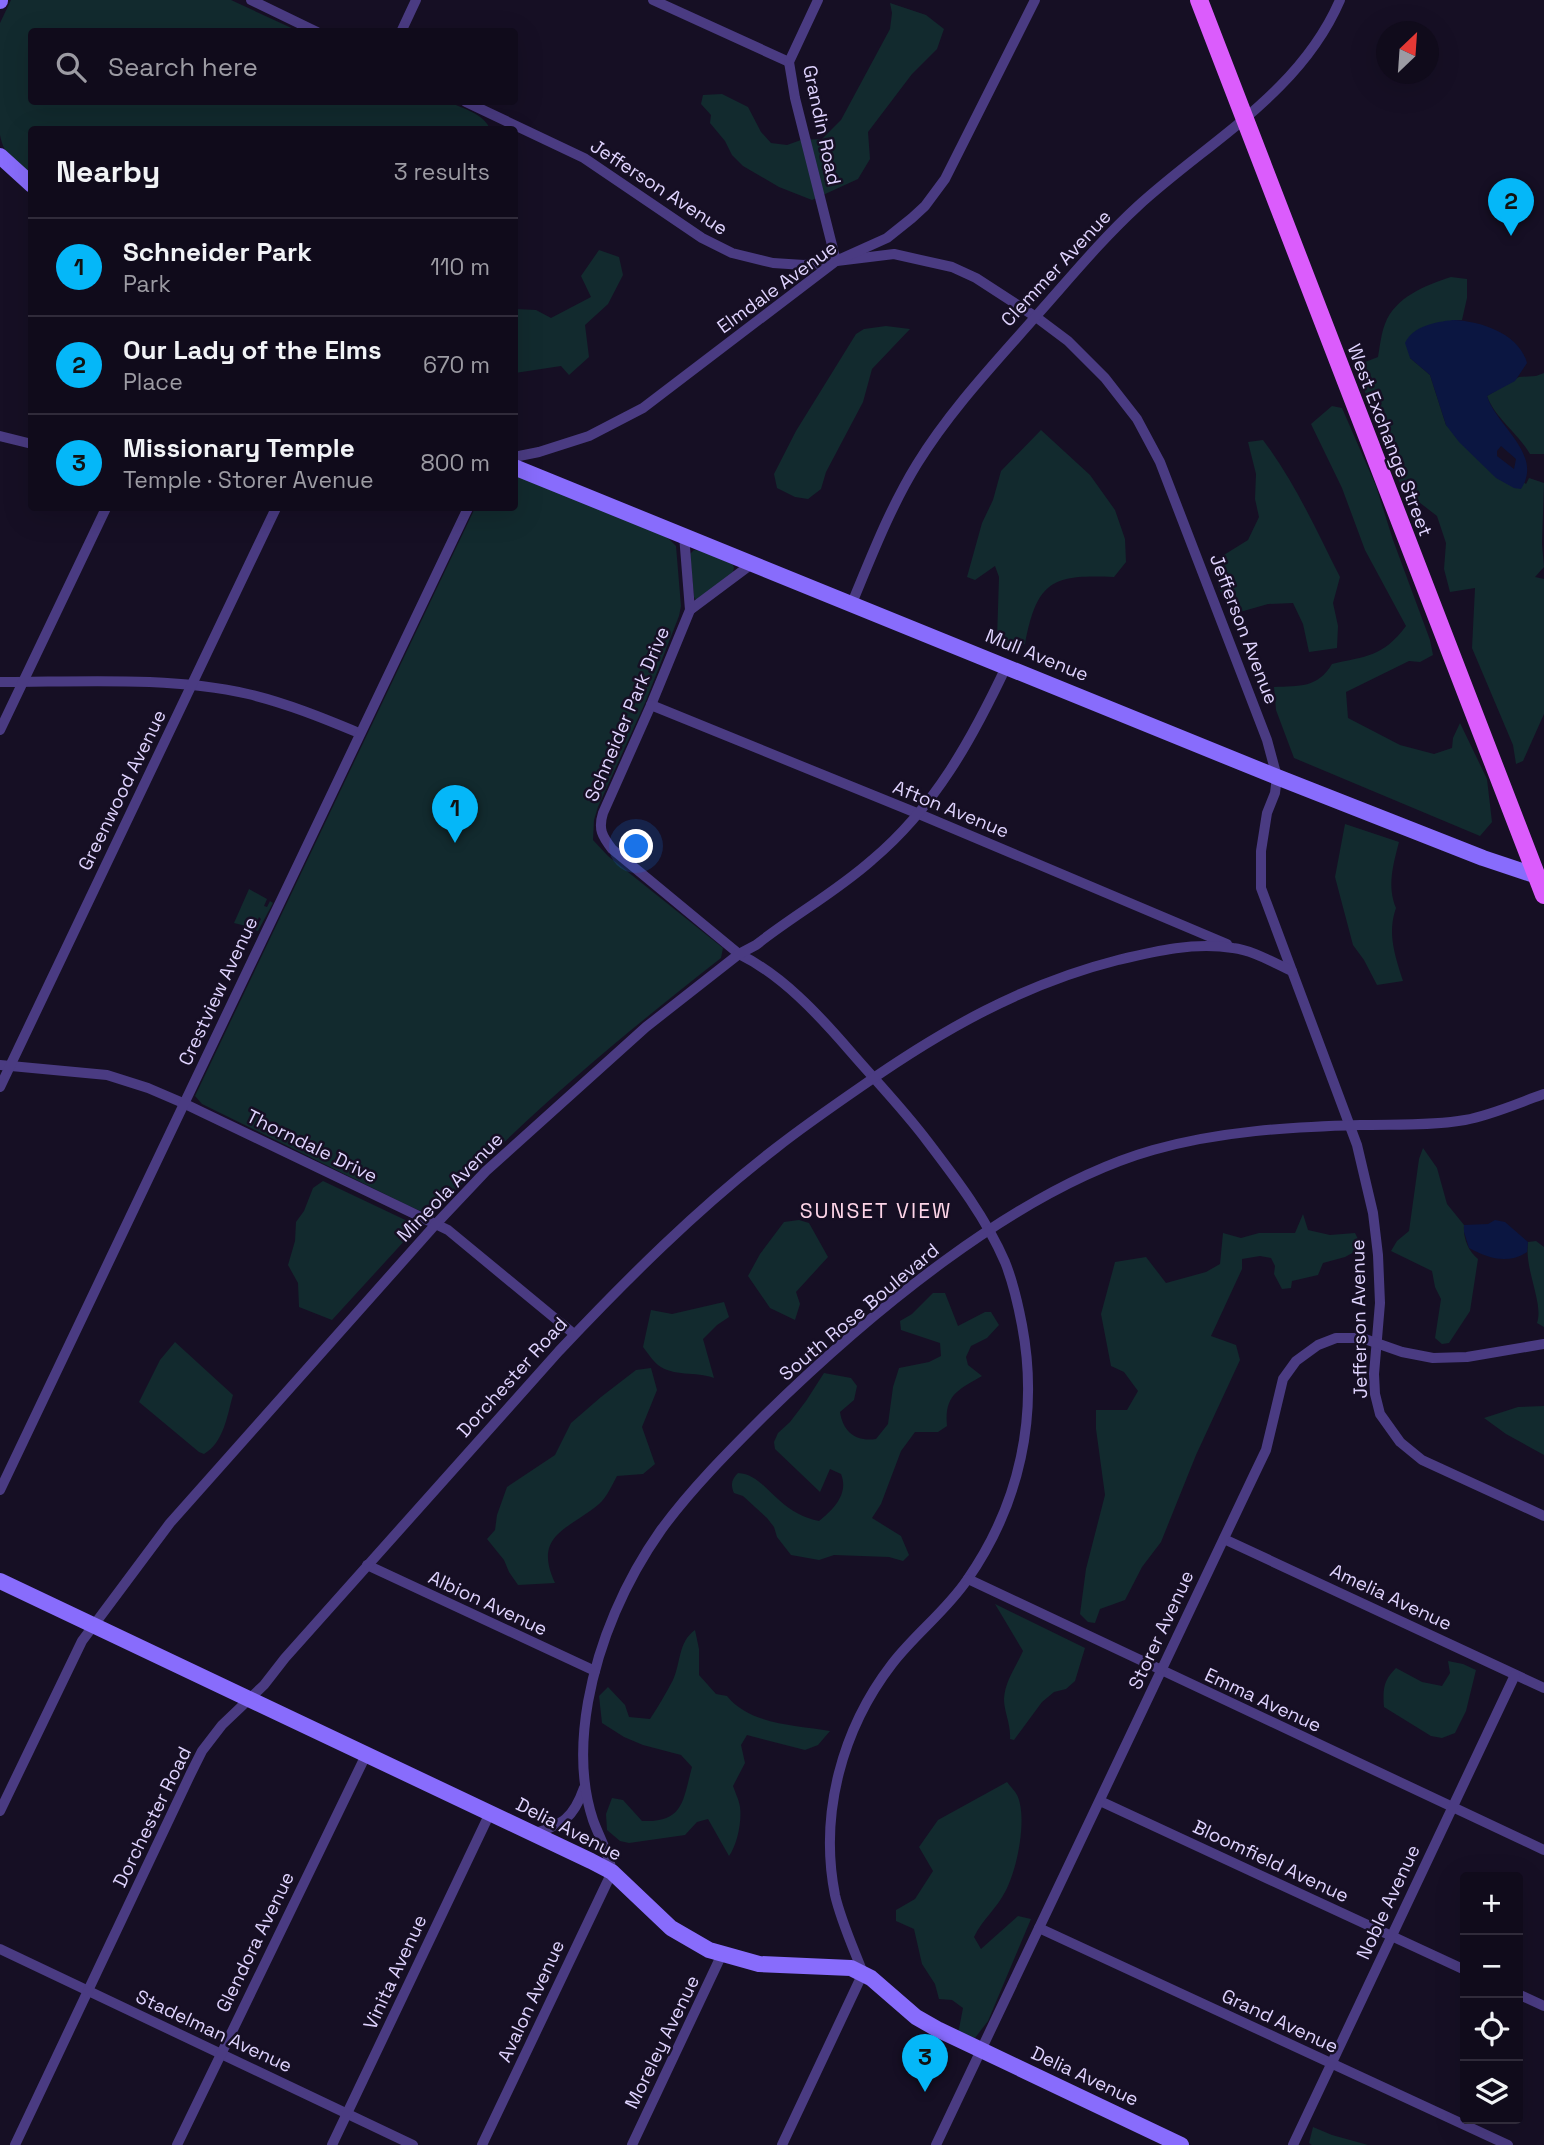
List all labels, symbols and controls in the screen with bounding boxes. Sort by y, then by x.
north arrow [1376,21,1439,84]
search box [28,28,518,105]
icon: search [52,48,90,86]
text: Search here [108,50,258,84]
street label: Grandin Road [797,63,847,187]
street label: Jefferson Avenue [585,133,733,241]
text: Nearby [56,152,160,191]
text: 3 results [394,157,490,187]
pin: 2 [1488,178,1534,236]
street label: Clemmer Avenue [995,204,1117,332]
text: Schneider Park [123,235,312,269]
street label: Elmdale Avenue [712,235,842,339]
text: 1 [74,252,84,282]
text: 110 m [430,252,490,282]
text: Park [123,269,171,299]
text: Our Lady of the Elms [123,333,382,367]
street label: West Exchange Street [1342,340,1438,540]
text: 2 [72,350,86,380]
text: 670 m [423,350,490,380]
text: Place [123,367,183,397]
text: Missionary Temple [123,431,355,465]
text: 3 [72,448,86,478]
text: 800 m [420,448,490,478]
text: Temple · Storer Avenue [123,465,374,495]
street label: Jefferson Avenue [1204,550,1284,708]
street label: Schneider Park Drive [579,623,675,805]
street label: Mull Avenue [982,623,1092,687]
street label: Greenwood Avenue [72,705,172,875]
street label: Afton Avenue [889,774,1013,844]
pin: 1 [432,785,478,843]
your location [619,829,653,863]
street label: Crestview Avenue [172,912,264,1070]
street label: Thorndale Drive [242,1103,382,1189]
street label: Mineola Avenue [391,1127,509,1247]
district label: SUNSET VIEW [800,1197,952,1224]
street label: South Rose Boulevard [774,1238,944,1386]
street label: Jefferson Avenue [1345,1239,1373,1399]
street label: Dorchester Road [451,1312,573,1442]
street label: Amelia Avenue [1326,1558,1456,1636]
street label: Albion Avenue [424,1564,552,1642]
street label: Storer Avenue [1122,1566,1200,1694]
street label: Emma Avenue [1201,1662,1325,1738]
street label: Dorchester Road [107,1743,197,1891]
street label: Delia Avenue [512,1792,626,1866]
street label: Bloomfield Avenue [1189,1814,1353,1908]
street label: Noble Avenue [1350,1840,1426,1964]
street label: Glendora Avenue [210,1868,300,2016]
map controls [1460,1872,1523,2124]
button: + [1460,1872,1523,1935]
street label: Vinita Avenue [357,1910,433,2034]
button: − [1460,1935,1523,1998]
street label: Avalon Avenue [492,1936,570,2066]
street label: Moreley Avenue [619,1971,705,2113]
street label: Grand Avenue [1218,1983,1342,2059]
street label: Stadelman Avenue [132,1984,296,2078]
button: locate [1460,1998,1523,2061]
pin: 3 [902,2034,948,2092]
street label: Delia Avenue [1027,2040,1143,2112]
button: layers [1460,2061,1523,2124]

